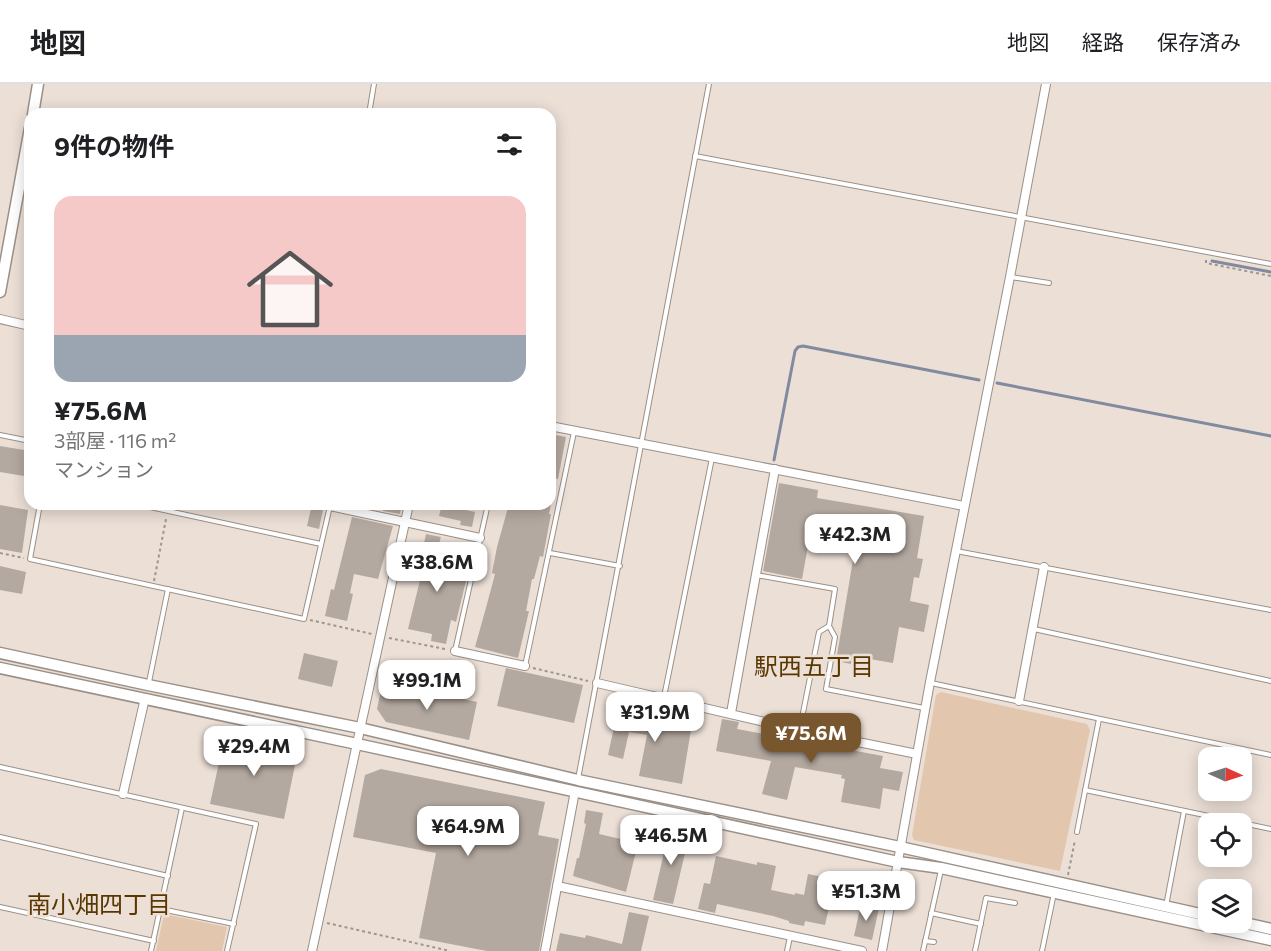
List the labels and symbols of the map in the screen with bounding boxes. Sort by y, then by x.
pin: ¥42.3M [806,514,904,565]
pin: ¥38.6M [388,542,486,593]
district label: 駅西五丁目 [754,651,874,680]
pin: ¥99.1M [378,660,476,711]
pin: ¥31.9M [606,692,704,743]
pin: ¥75.6M [762,713,860,764]
pin: ¥29.4M [205,726,303,777]
north arrow [1198,747,1252,801]
pin: ¥64.9M [419,806,517,857]
pin: ¥46.5M [622,815,720,866]
pin: ¥51.3M [817,871,915,922]
district label: 南小畑四丁目 [27,889,171,918]

